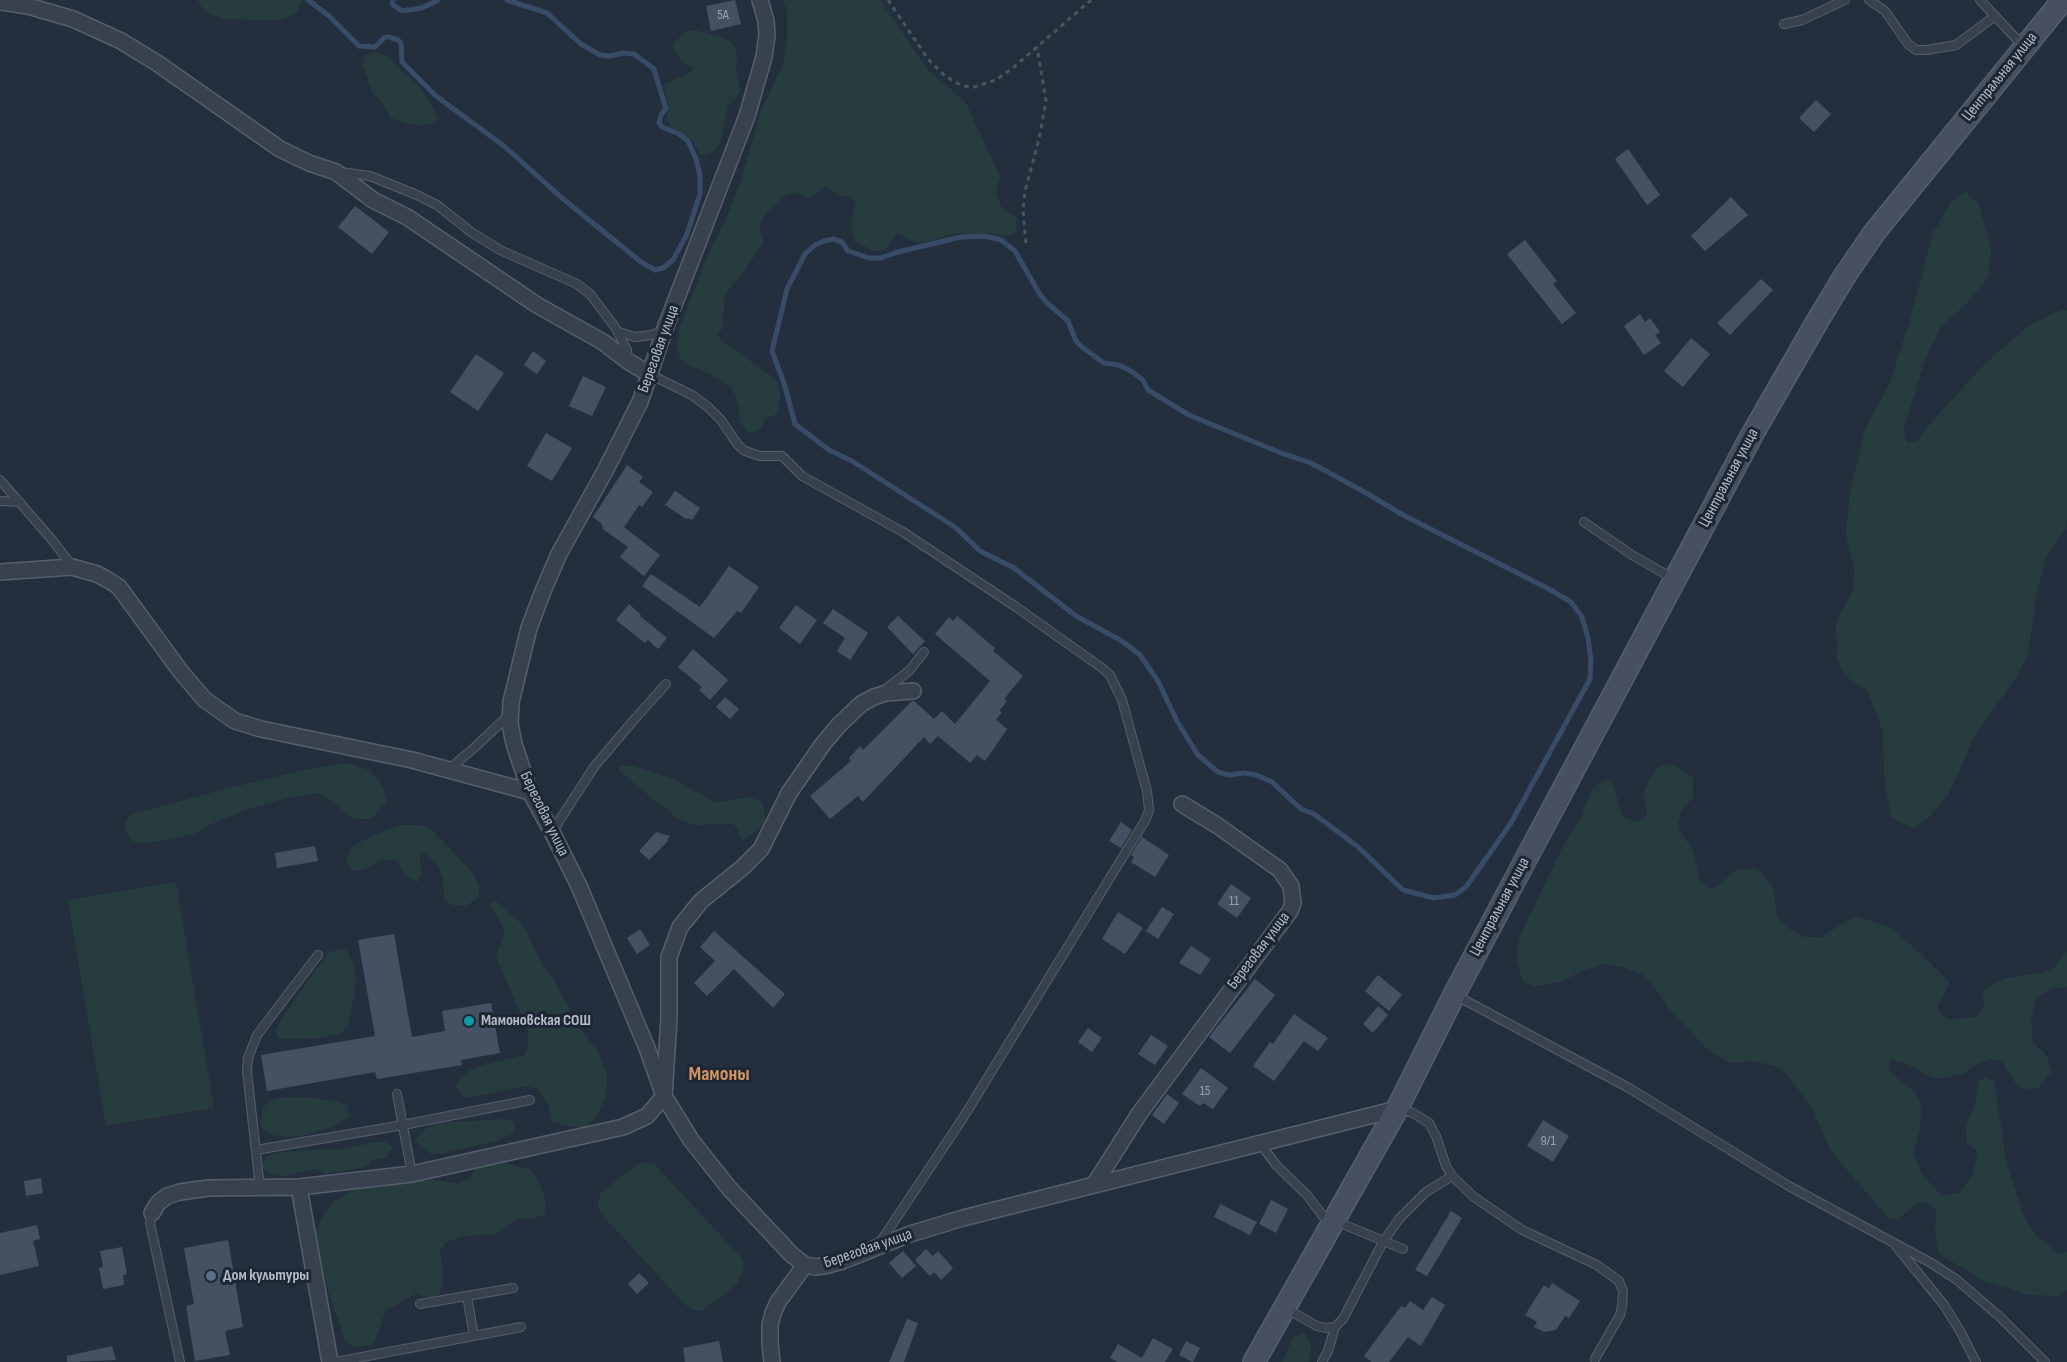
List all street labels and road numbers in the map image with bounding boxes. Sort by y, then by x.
street label: Центральная улица [1958,29,2042,125]
street label: Береговая улица [634,303,684,395]
street label: Центральная улица [1695,425,1763,531]
street label: Береговая улица [515,768,573,860]
street label: Центральная улица [1466,854,1534,960]
street label: Береговая улица [1224,909,1294,993]
street label: Береговая улица [821,1225,915,1273]

